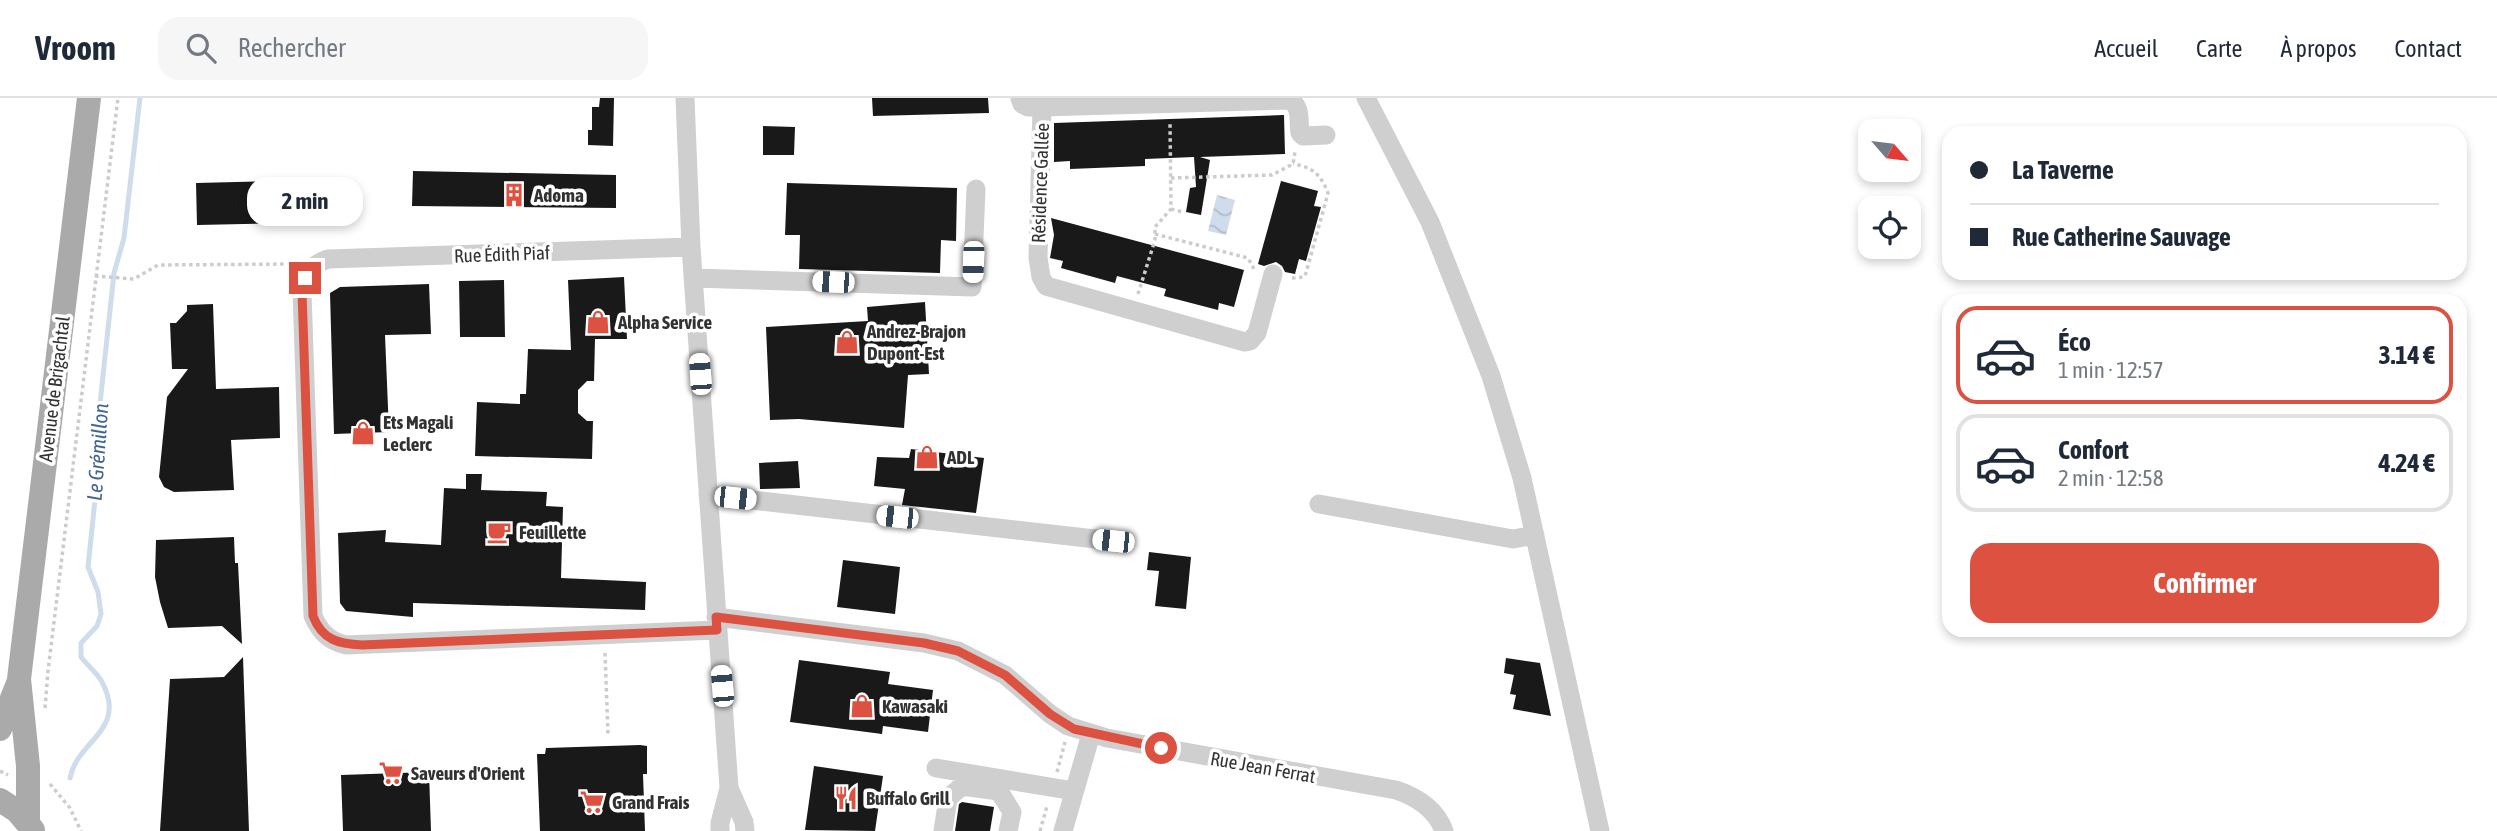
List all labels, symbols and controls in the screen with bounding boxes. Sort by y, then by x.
search box [158,17,648,80]
text: Vroom [35,29,116,67]
icon: search [182,29,220,67]
text: Rechercher [238,33,346,63]
text: Accueil [2094,35,2158,62]
text: Carte [2196,35,2242,62]
text: À propos [2280,35,2356,62]
text: Contact [2394,35,2462,62]
north arrow [1858,119,1922,182]
map controls [1858,119,1921,259]
street label: Résidence Gallée [1027,123,1053,243]
text: La Taverne [2012,155,2114,185]
callout: 2 min [247,176,363,226]
building icon: Adoma [500,181,528,209]
place label: Adoma [533,184,584,206]
text: 2 min [282,188,328,214]
button: locate [1858,196,1921,259]
text: Rue Catherine Sauvage [2012,222,2231,252]
street label: Rue Édith Piaf [454,241,550,267]
car [962,241,985,283]
route end [289,262,321,294]
car [812,271,855,293]
shop icon: Alpha Service [584,308,612,336]
place label: Alpha Service [617,311,712,333]
street label: Avenue de Brigachtal [34,315,74,463]
place label: Andrez-Brajon Dupont-Est [866,320,966,364]
icon: car [1974,324,2037,387]
text: Éco [2058,327,2091,357]
shop icon: Andrez-Brajon Dupont-Est [833,328,861,356]
text: 3.14 € [2378,340,2435,370]
car [689,352,712,396]
text: 1 min · 12:57 [2058,357,2164,383]
water label: Le Grémillon [82,402,112,502]
place label: Ets Magali Leclerc [383,411,453,455]
shop icon: Ets Magali Leclerc [349,419,377,447]
icon: car [1974,432,2037,495]
text: Confort [2058,435,2129,465]
shop icon: ADL [913,443,941,471]
place label: ADL [946,446,975,468]
text: 4.24 € [2378,448,2435,478]
text: 2 min · 12:58 [2058,465,2164,491]
car [714,485,757,511]
car [876,504,919,530]
cafe icon: Feuillette [485,518,513,546]
place label: Feuillette [519,521,587,543]
car [1092,528,1135,554]
button: Confirmer [1970,543,2439,623]
car [710,664,735,708]
shop icon: Kawasaki [848,692,876,720]
place label: Kawasaki [882,695,948,717]
route start [1145,732,1177,764]
street label: Rue Jean Ferrat [1209,747,1317,787]
supermarket icon: Saveurs d'Orient [377,759,405,787]
place label: Saveurs d'Orient [411,762,525,784]
restaurant icon: Buffalo Grill [832,784,860,812]
place label: Buffalo Grill [866,787,951,809]
supermarket icon: Grand Frais [578,788,606,816]
place label: Grand Frais [612,791,690,813]

